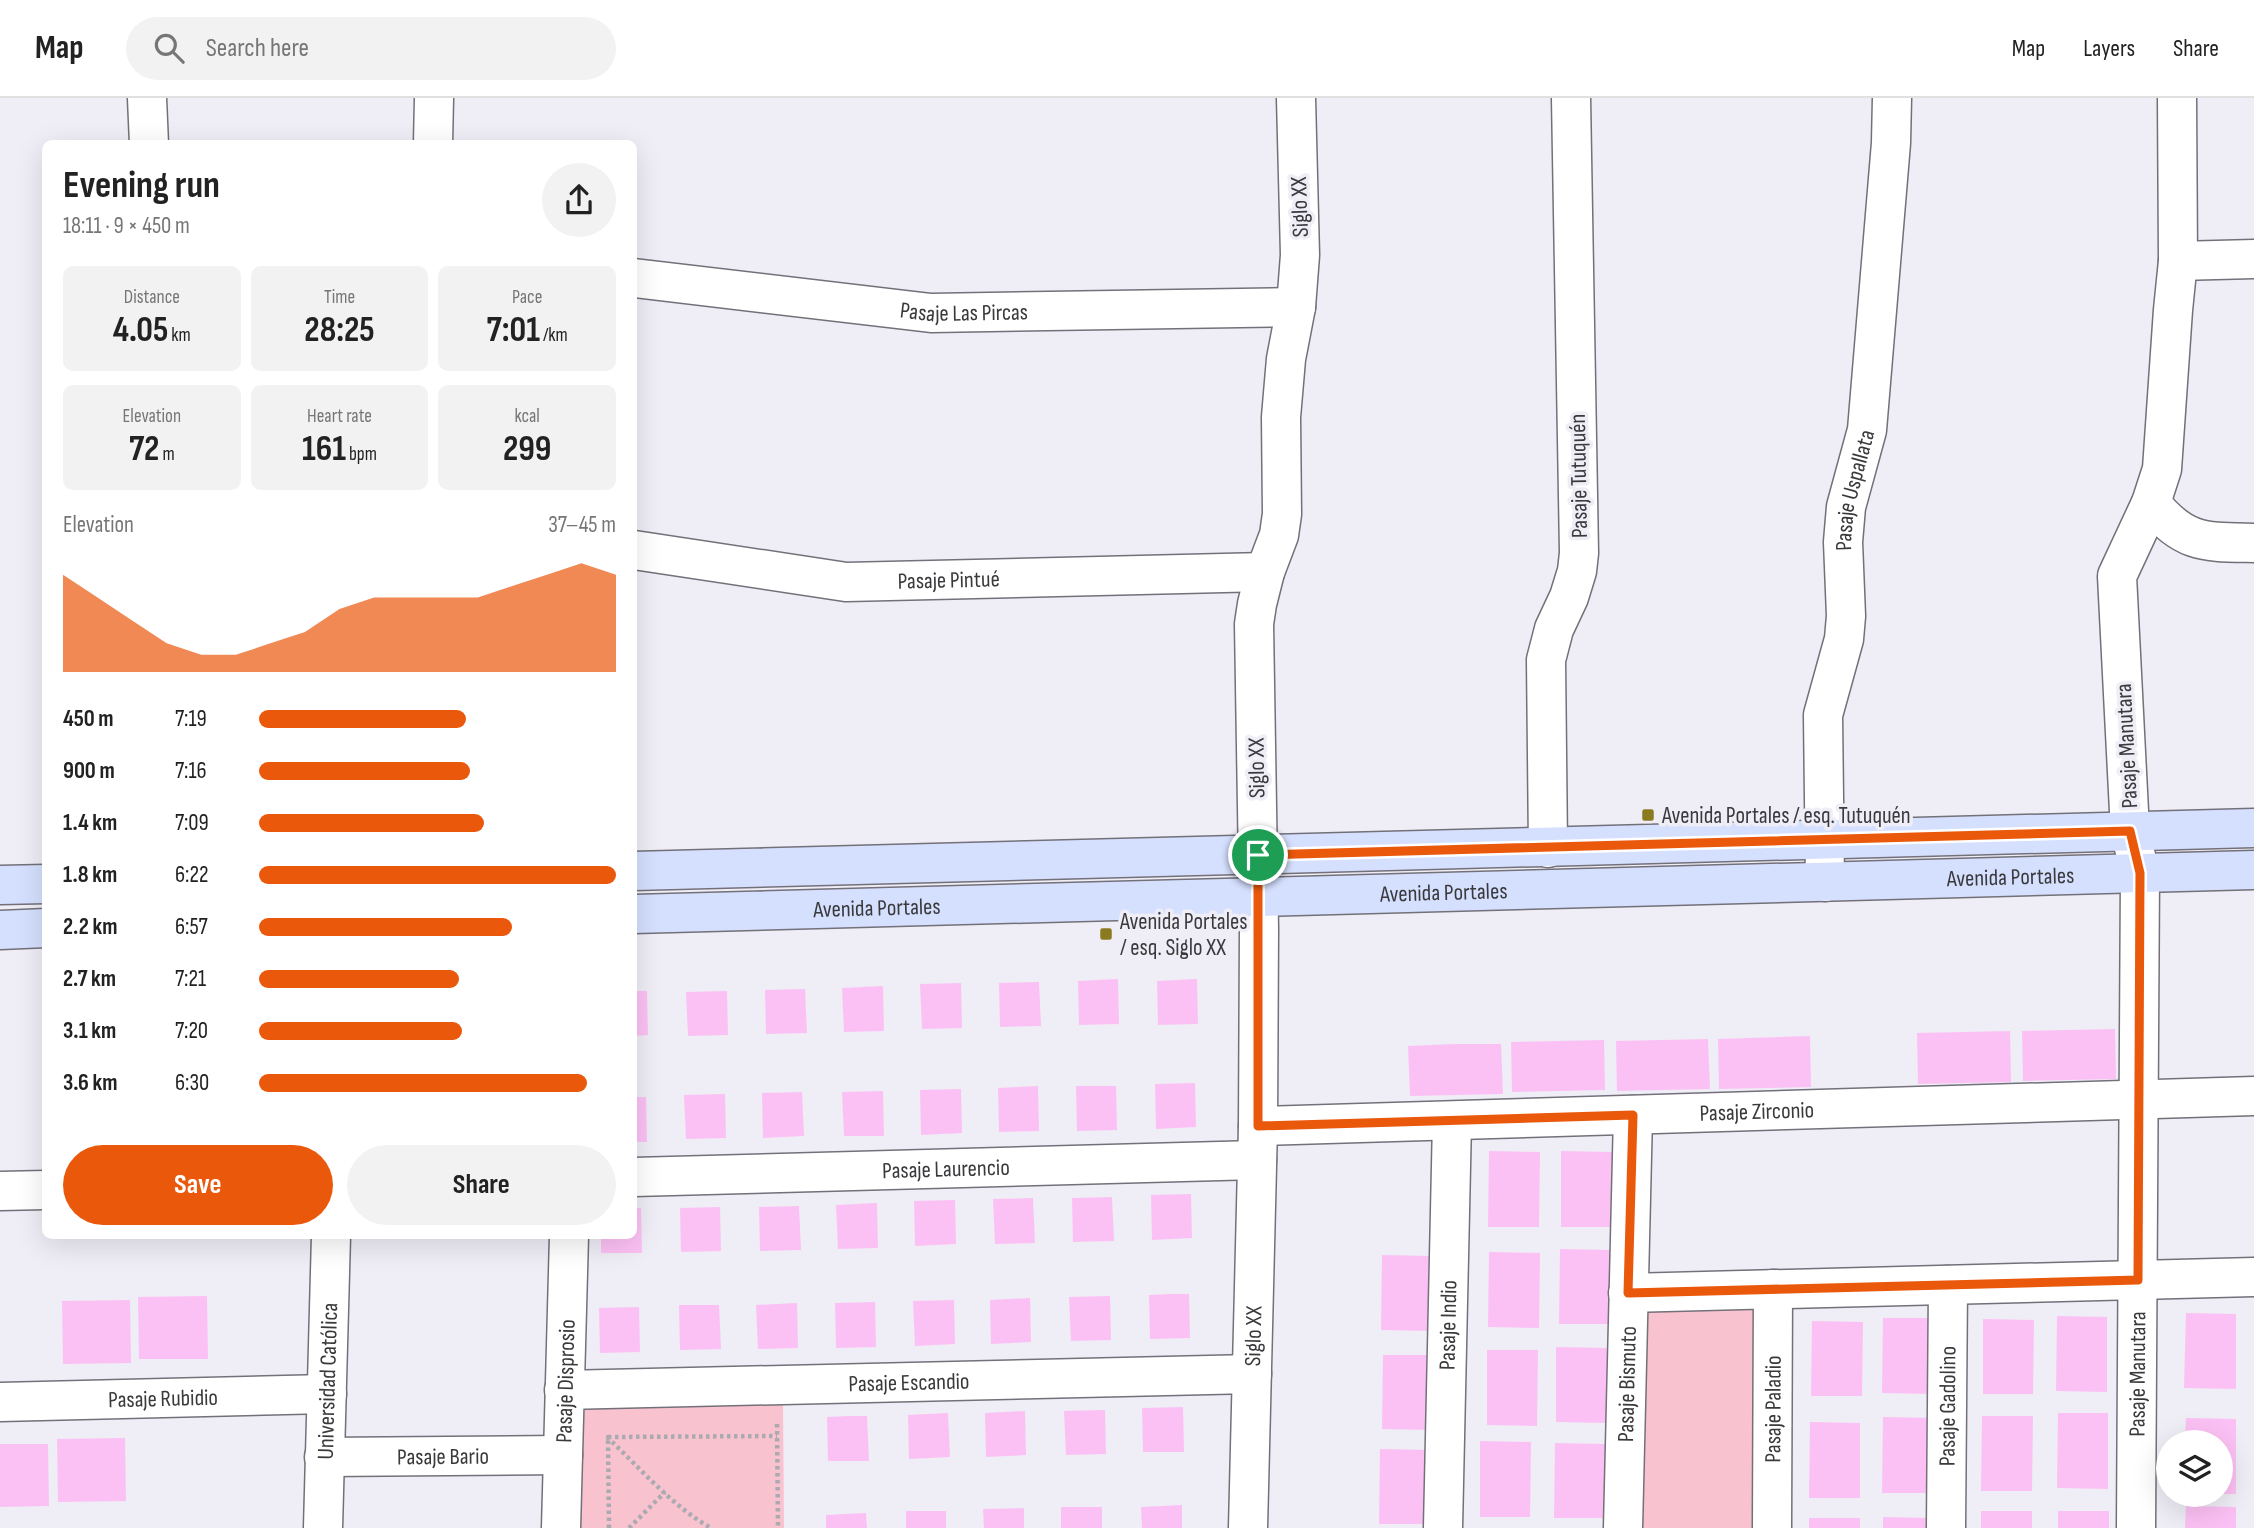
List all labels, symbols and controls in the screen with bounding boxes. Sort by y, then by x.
search box [126,17,616,80]
text: Map [35,28,84,68]
icon: search [150,29,188,67]
text: Search here [206,33,309,64]
text: Map [2012,34,2045,63]
text: Layers [2083,34,2135,63]
text: Share [2173,34,2219,63]
text: Evening run [63,163,220,208]
button: share [542,163,616,237]
street label: Siglo XX [1285,176,1315,238]
text: 18:11 · 9 × 450 m [63,212,190,240]
text: Distance [124,286,180,309]
text: Time [324,286,355,309]
text: Pace [512,286,542,309]
street label: Pasaje Las Pircas [898,296,1028,328]
text: 4.05 [113,309,168,352]
text: 28:25 [304,309,375,352]
text: 7:01 [487,309,540,352]
text: km [168,324,191,347]
text: /km [540,324,568,347]
text: Elevation [123,405,181,428]
text: Heart rate [307,405,372,428]
text: kcal [515,405,540,428]
street label: Pasaje Tutuquén [1564,413,1594,538]
street label: Pasaje Uspallata [1830,427,1881,551]
text: 72 [129,428,159,471]
text: 161 [302,428,346,471]
text: 299 [503,428,551,471]
text: m [159,443,175,466]
text: bpm [346,443,377,466]
text: Elevation [63,511,134,539]
text: 37–45 m [548,511,616,539]
street label: Pasaje Pintué [897,565,1000,596]
street label: Pasaje Manutara [2110,683,2144,809]
text: 450 m [63,705,114,733]
text: 7:19 [175,705,207,733]
street label: Siglo XX [1242,737,1272,798]
text: 900 m [63,757,115,785]
text: 7:16 [175,757,207,785]
place label: Avenida Portales / esq. Tutuquén [1661,802,1911,830]
marker: Avenida Portales / esq. Tutuquén [1640,807,1656,823]
text: 1.4 km [63,809,117,837]
text: 7:09 [175,809,209,837]
pin [1228,825,1288,885]
icon: arrive [1239,836,1277,874]
text: 1.8 km [63,861,117,889]
text: 6:22 [175,861,208,889]
street label: Avenida Portales [1945,862,2075,893]
street label: Avenida Portales [1379,877,1508,909]
street label: Avenida Portales [812,893,941,924]
place label: Avenida Portales / esq. Siglo XX [1119,908,1247,962]
text: 2.2 km [63,913,117,941]
text: 6:57 [175,913,208,941]
marker: Avenida Portales / esq. Siglo XX [1098,926,1114,942]
text: 2.7 km [63,965,116,993]
text: 7:21 [175,965,206,993]
text: 3.1 km [63,1017,116,1045]
text: 7:20 [175,1017,208,1045]
text: 3.6 km [63,1069,117,1097]
text: 6:30 [175,1069,209,1097]
street label: Pasaje Zirconio [1699,1096,1815,1128]
button: Save [63,1145,333,1225]
button: Share [347,1145,616,1225]
street label: Pasaje Laurencio [882,1154,1010,1185]
street label: Pasaje Indio [1433,1280,1463,1371]
street label: Universidad Católica [312,1302,344,1460]
street label: Siglo XX [1239,1305,1269,1367]
street label: Pasaje Manutara [2124,1311,2152,1437]
street label: Pasaje Disprosio [550,1319,582,1443]
street label: Pasaje Bismuto [1612,1326,1643,1442]
street label: Pasaje Gadolino [1934,1346,1962,1466]
street label: Pasaje Paladio [1759,1355,1788,1463]
street label: Pasaje Escandio [848,1368,970,1398]
street label: Pasaje Rubidio [108,1384,218,1414]
map controls [2156,1430,2233,1507]
button: layers [2156,1430,2233,1507]
street label: Pasaje Bario [397,1443,489,1471]

